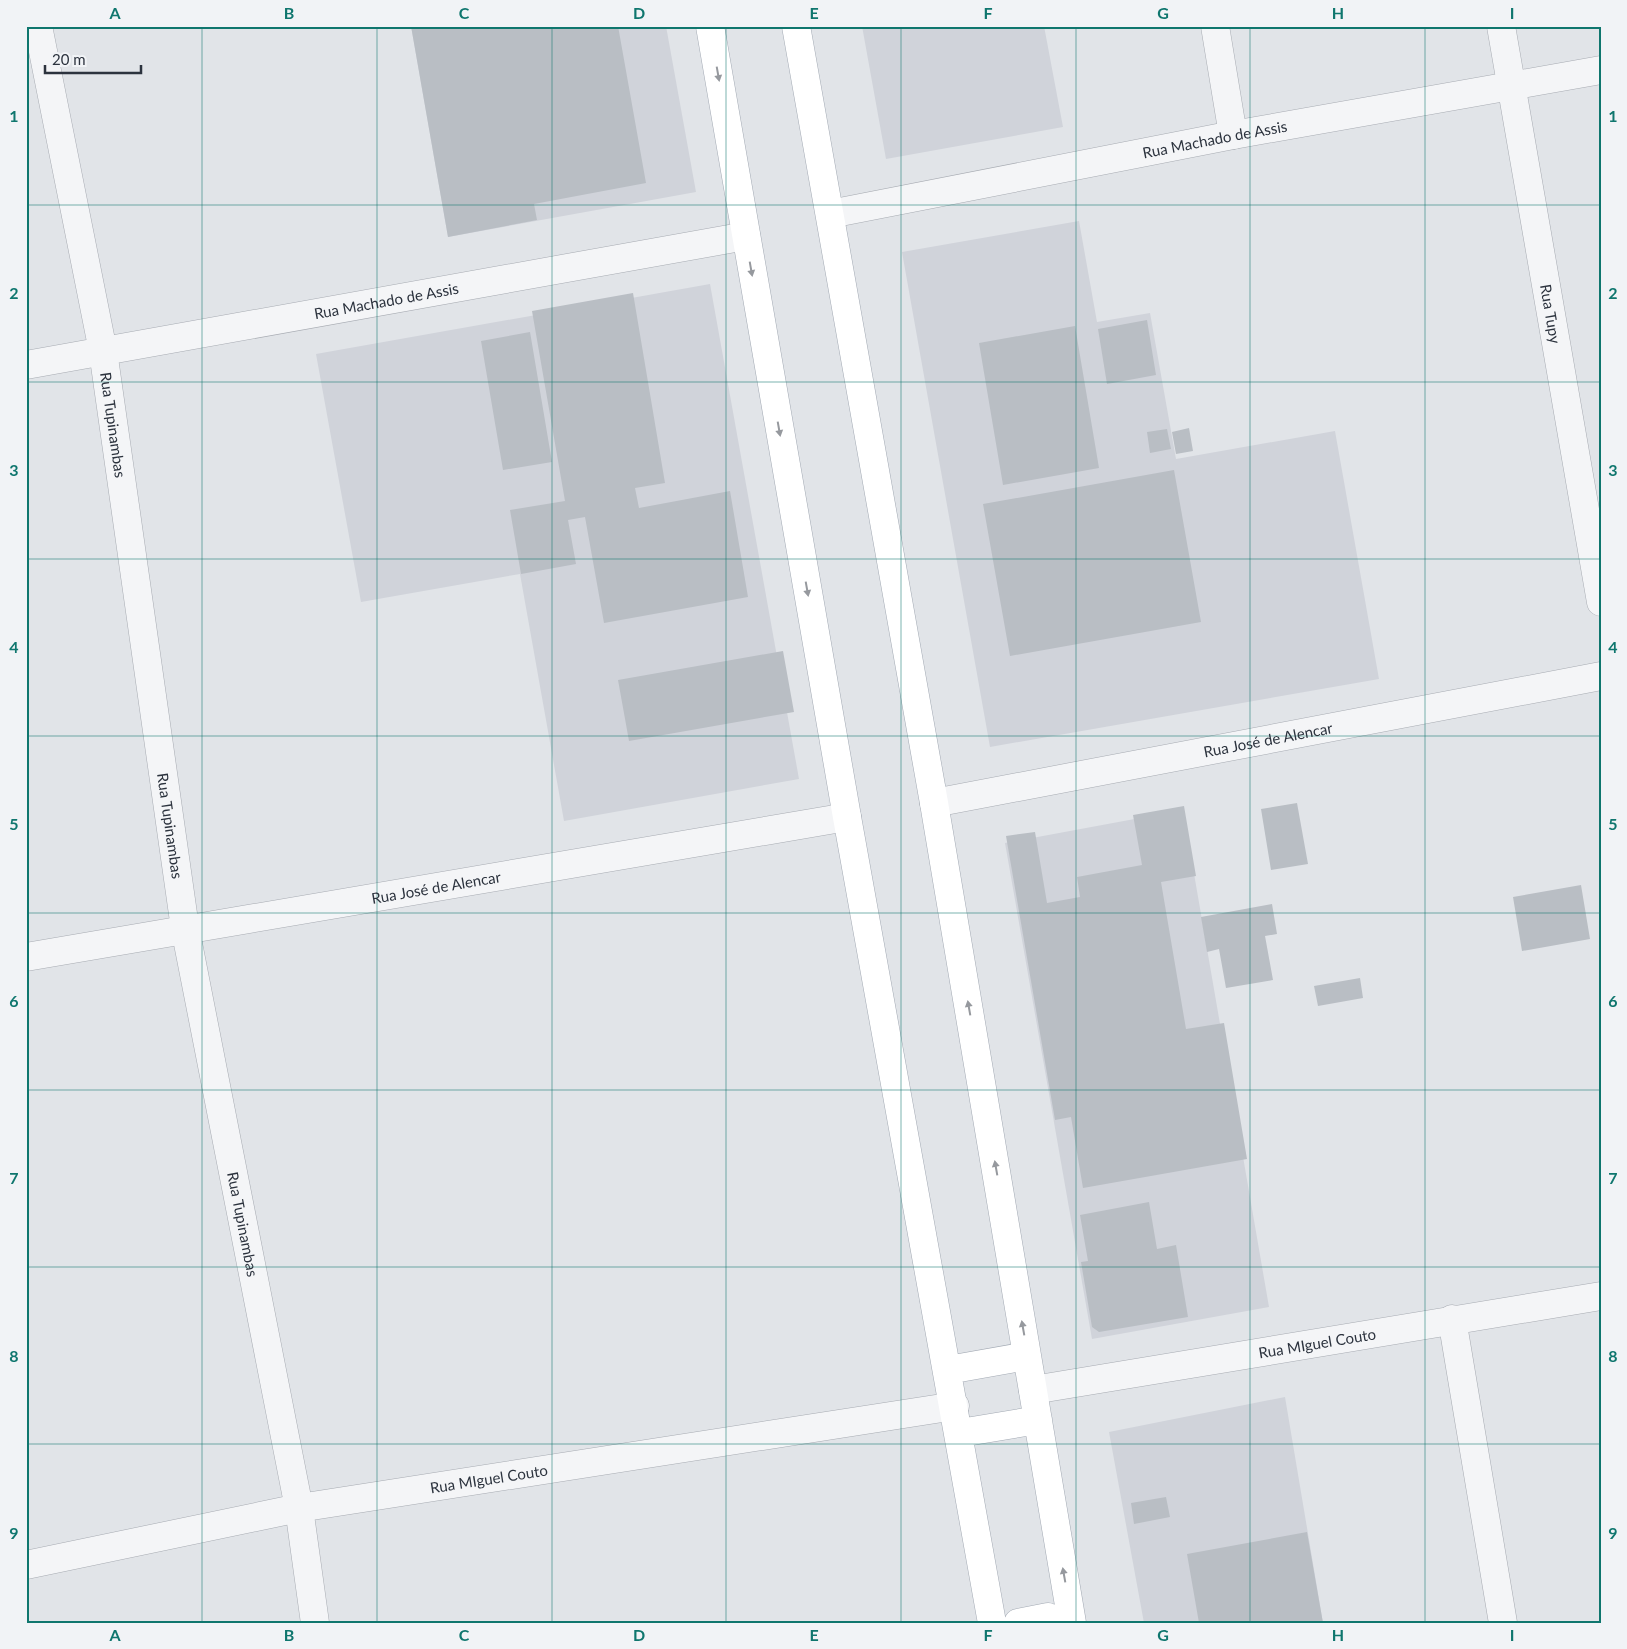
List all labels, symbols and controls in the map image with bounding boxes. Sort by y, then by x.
text: A [108,3,121,22]
text: B [284,3,294,22]
text: C [459,3,470,22]
text: D [633,3,645,22]
text: E [809,3,819,22]
text: F [983,3,993,22]
text: G [1157,3,1169,22]
text: H [1332,3,1344,22]
text: I [1510,3,1514,22]
scale bar [45,42,141,74]
text: 20 m [52,50,86,68]
one-way arrow [714,67,722,83]
text: 1 [9,106,19,125]
text: 1 [1608,106,1618,125]
street label: Rua Machado de Assis [1141,117,1288,162]
one-way arrow [748,261,756,277]
street label: Rua Machado de Assis [312,279,460,322]
text: 2 [9,283,19,302]
street label: Rua Tupy [1537,283,1565,345]
text: 2 [1608,283,1618,302]
street label: Rua Tupinambas [97,371,130,479]
one-way arrow [776,421,784,437]
text: 3 [9,460,19,479]
text: 3 [1608,460,1618,479]
one-way arrow [804,581,812,597]
text: 4 [9,637,19,656]
text: 4 [1608,637,1618,656]
street label: Rua José de Alencar [1202,718,1335,760]
street label: Rua Tupinambas [154,772,187,880]
text: 5 [9,814,19,833]
text: 5 [1608,814,1618,833]
street label: Rua José de Alencar [370,867,503,907]
text: 6 [9,991,19,1010]
text: 6 [1608,991,1618,1010]
one-way arrow [964,999,972,1015]
one-way arrow [991,1160,999,1176]
text: 7 [9,1168,19,1187]
text: 7 [1608,1168,1618,1187]
street label: Rua Tupinambas [224,1170,262,1278]
one-way arrow [1018,1320,1026,1336]
street label: Rua MIguel Couto [1257,1324,1377,1362]
text: 8 [9,1346,19,1365]
text: 8 [1608,1346,1618,1365]
street label: Rua MIguel Couto [429,1460,549,1497]
text: 9 [9,1523,19,1542]
text: 9 [1608,1523,1618,1542]
one-way arrow [1060,1566,1068,1582]
text: A [108,1625,121,1644]
text: B [284,1625,294,1644]
text: C [459,1625,470,1644]
text: D [633,1625,645,1644]
text: E [809,1625,819,1644]
text: F [983,1625,993,1644]
text: G [1157,1625,1169,1644]
text: H [1332,1625,1344,1644]
text: I [1510,1625,1514,1644]

